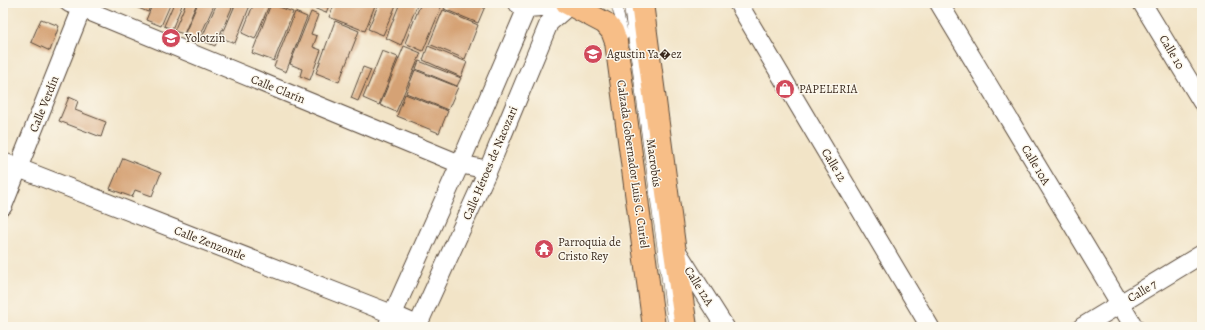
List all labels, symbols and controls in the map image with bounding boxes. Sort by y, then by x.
school or university icon: Yolotzin [160,27,182,49]
place label: Yolotzin [184,30,226,46]
street label: Calle 10 [1156,32,1188,72]
school or university icon: Agustin Ya�ez [582,43,604,65]
place label: Agustin Ya�ez [606,46,682,62]
street label: Calle Clarín [248,71,308,107]
street label: Calle Verdín [25,73,63,135]
shop icon: PAPELERIA [774,78,796,100]
street label: Calzada Gobernador Luis C. Curiel [613,79,653,249]
place label: PAPELERIA [799,81,859,97]
street label: Calle Héroes de Nacozari [459,104,521,222]
street label: Macrobús [643,138,665,188]
street label: Calle 10A [1018,142,1055,189]
street label: Calle 12 [818,145,850,185]
street label: Calle Zenzontle [172,222,248,264]
place label: Parroquia de Cristo Rey [558,234,621,264]
temple icon: Parroquia de Cristo Rey [533,238,555,260]
street label: Calle 12A [681,263,718,310]
street label: Calle 7 [1124,275,1161,306]

